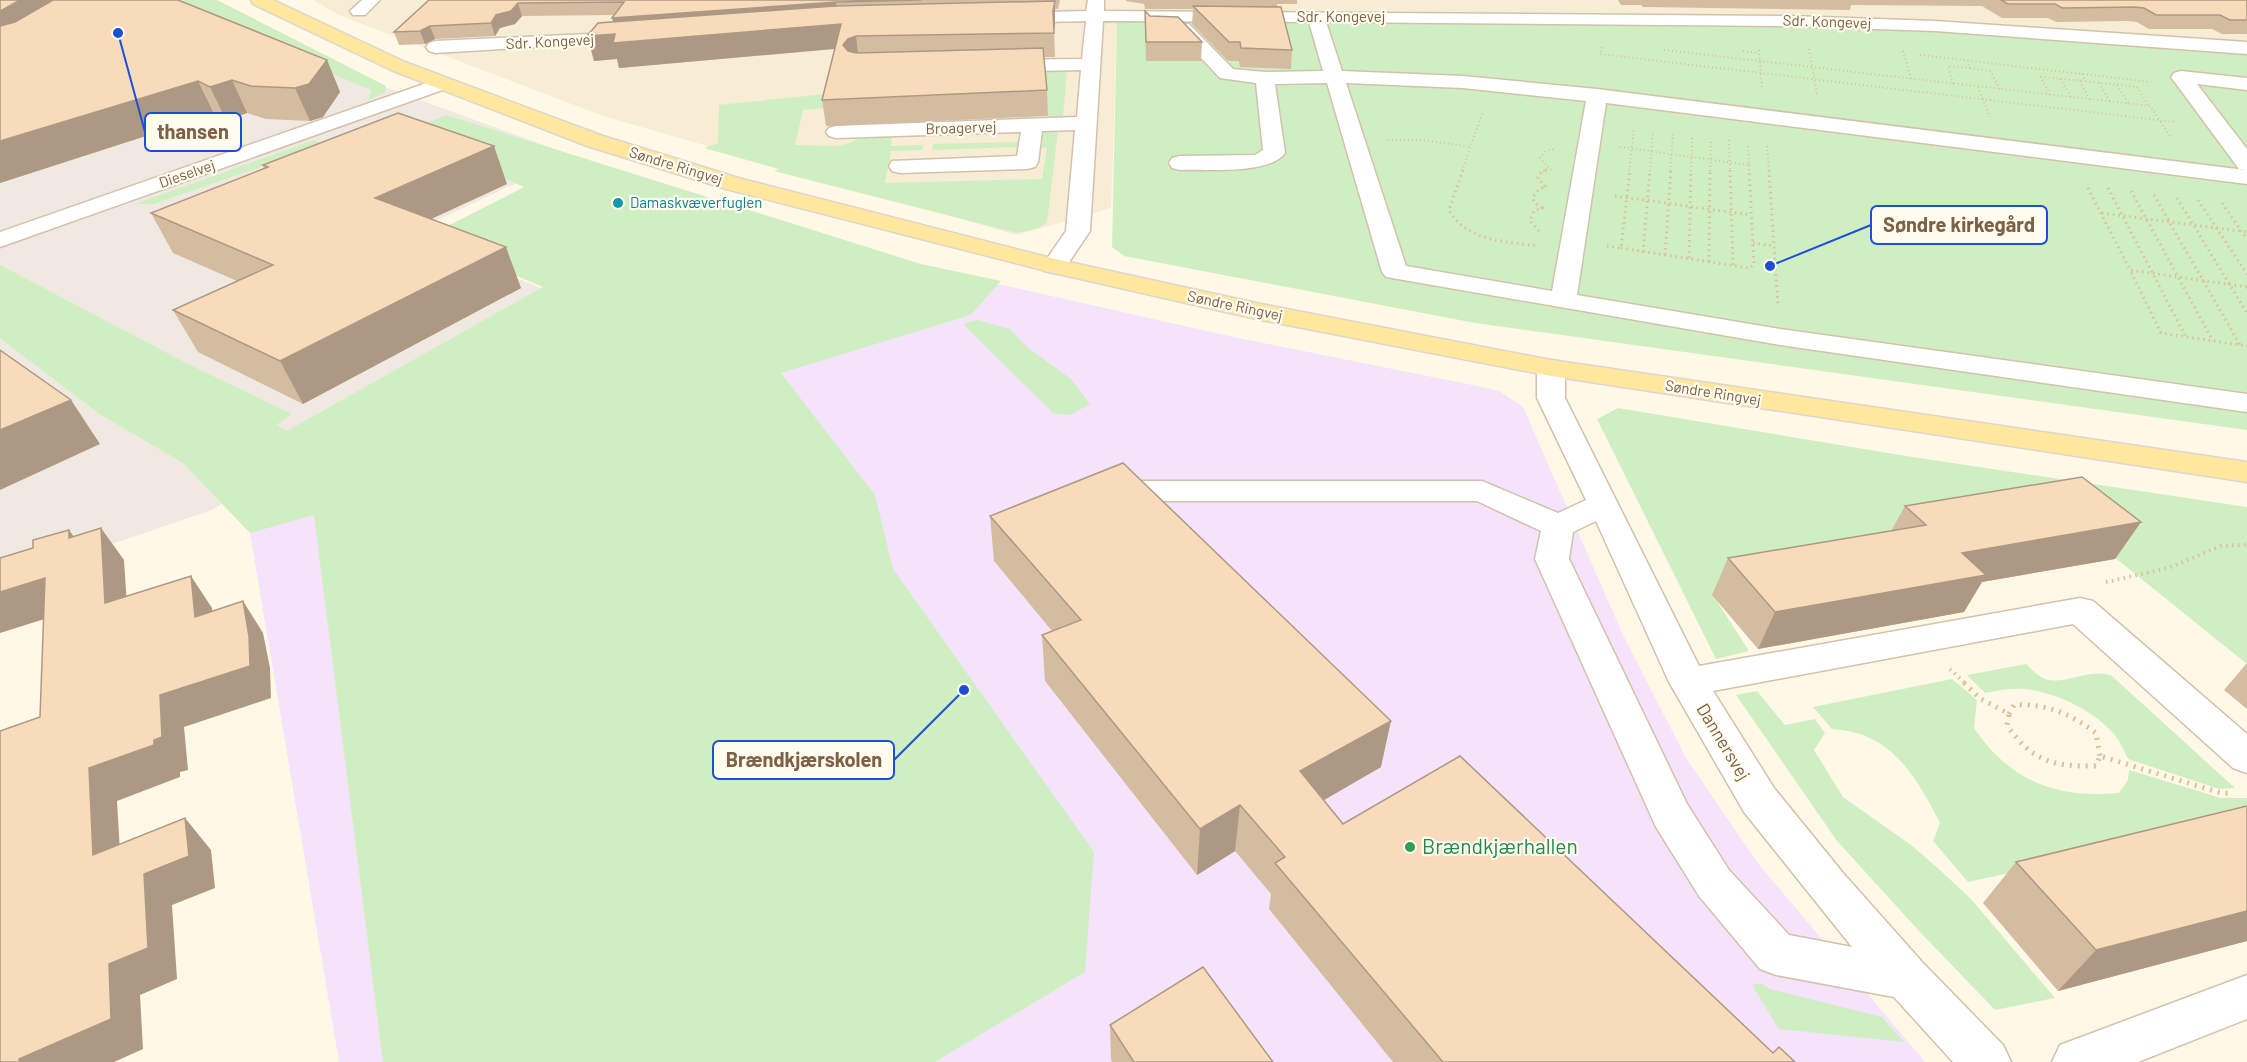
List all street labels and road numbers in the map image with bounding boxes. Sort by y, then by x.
street label: Sdr. Kongevej [1297,7,1385,25]
street label: Sdr. Kongevej [1782,10,1872,32]
street label: Sdr. Kongevej [505,30,595,52]
street label: Broagervej [925,117,997,137]
street label: Søndre Ringvej [627,142,725,188]
street label: Dieselvej [156,155,217,191]
street label: Søndre Ringvej [1186,286,1284,324]
street label: Søndre Ringvej [1664,376,1762,408]
street label: Dannersvej [1692,699,1755,784]

